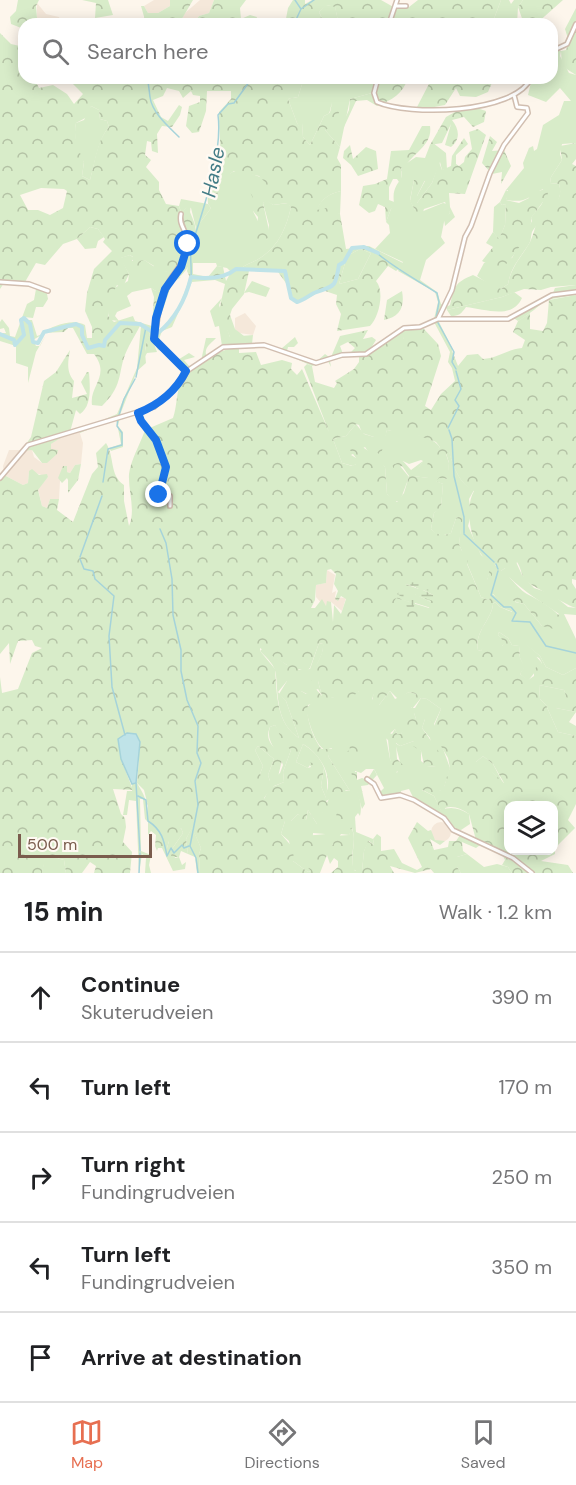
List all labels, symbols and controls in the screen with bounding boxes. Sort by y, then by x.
search box [18,18,558,84]
icon: search [39,35,72,68]
text: Search here [87,37,208,66]
water label: Hasle [195,145,231,199]
route start [174,230,200,256]
route end [145,481,171,507]
map controls [504,801,558,855]
button: layers [504,801,558,855]
scale bar [18,831,152,858]
text: 500 m [27,834,77,855]
text: 15 min [24,895,103,929]
text: Walk · 1.2 km [439,899,552,925]
text: Continue [81,970,180,999]
icon: ahead [24,981,57,1014]
text: 390 m [491,984,552,1010]
text: Skuterudveien [81,999,214,1025]
icon: left [24,1071,57,1104]
text: Turn left [81,1073,171,1102]
text: 170 m [499,1074,552,1100]
text: Turn right [81,1150,186,1179]
icon: right [24,1161,57,1194]
text: 250 m [491,1164,552,1190]
text: Fundingrudveien [81,1179,235,1205]
text: Turn left [81,1240,171,1269]
icon: left [24,1251,57,1284]
text: 350 m [491,1254,552,1280]
text: Fundingrudveien [81,1269,235,1295]
icon: arrive [24,1341,57,1374]
text: Arrive at destination [81,1343,302,1372]
tab: Map [70,1416,103,1473]
tab: Directions [244,1416,320,1473]
tab: Saved [461,1416,506,1473]

